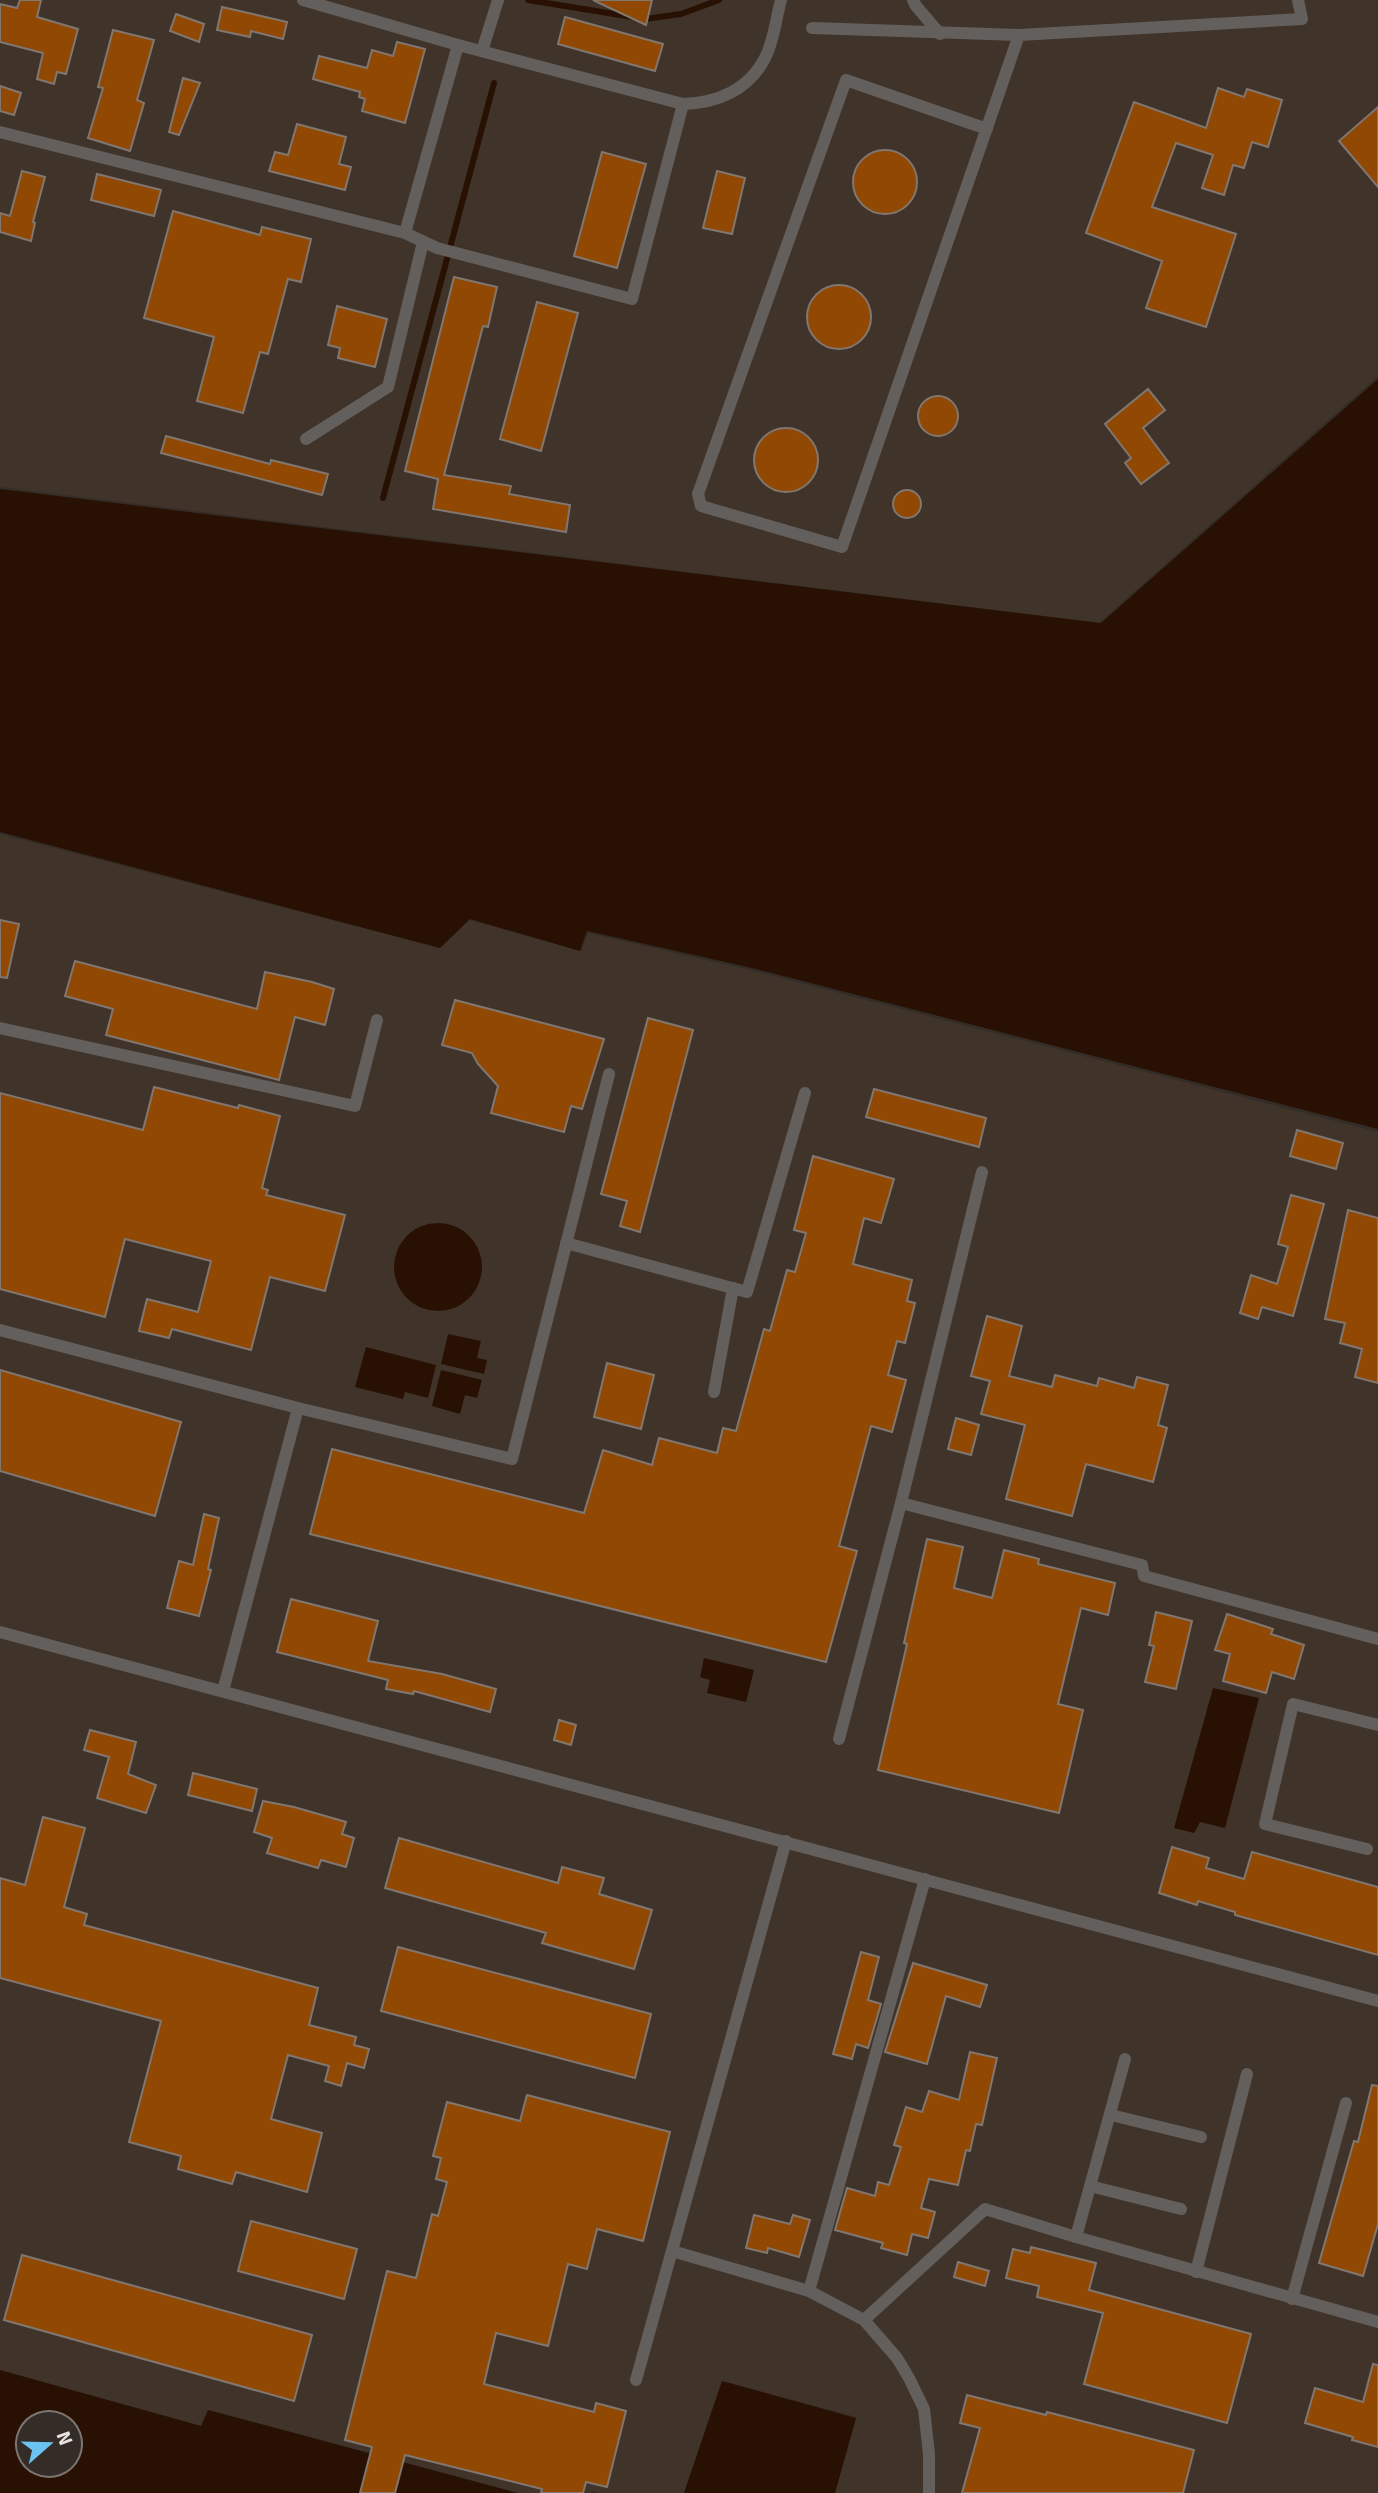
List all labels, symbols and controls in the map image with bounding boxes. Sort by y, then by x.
north arrow [14,2409,84,2479]
text: N [50,2428,78,2449]

